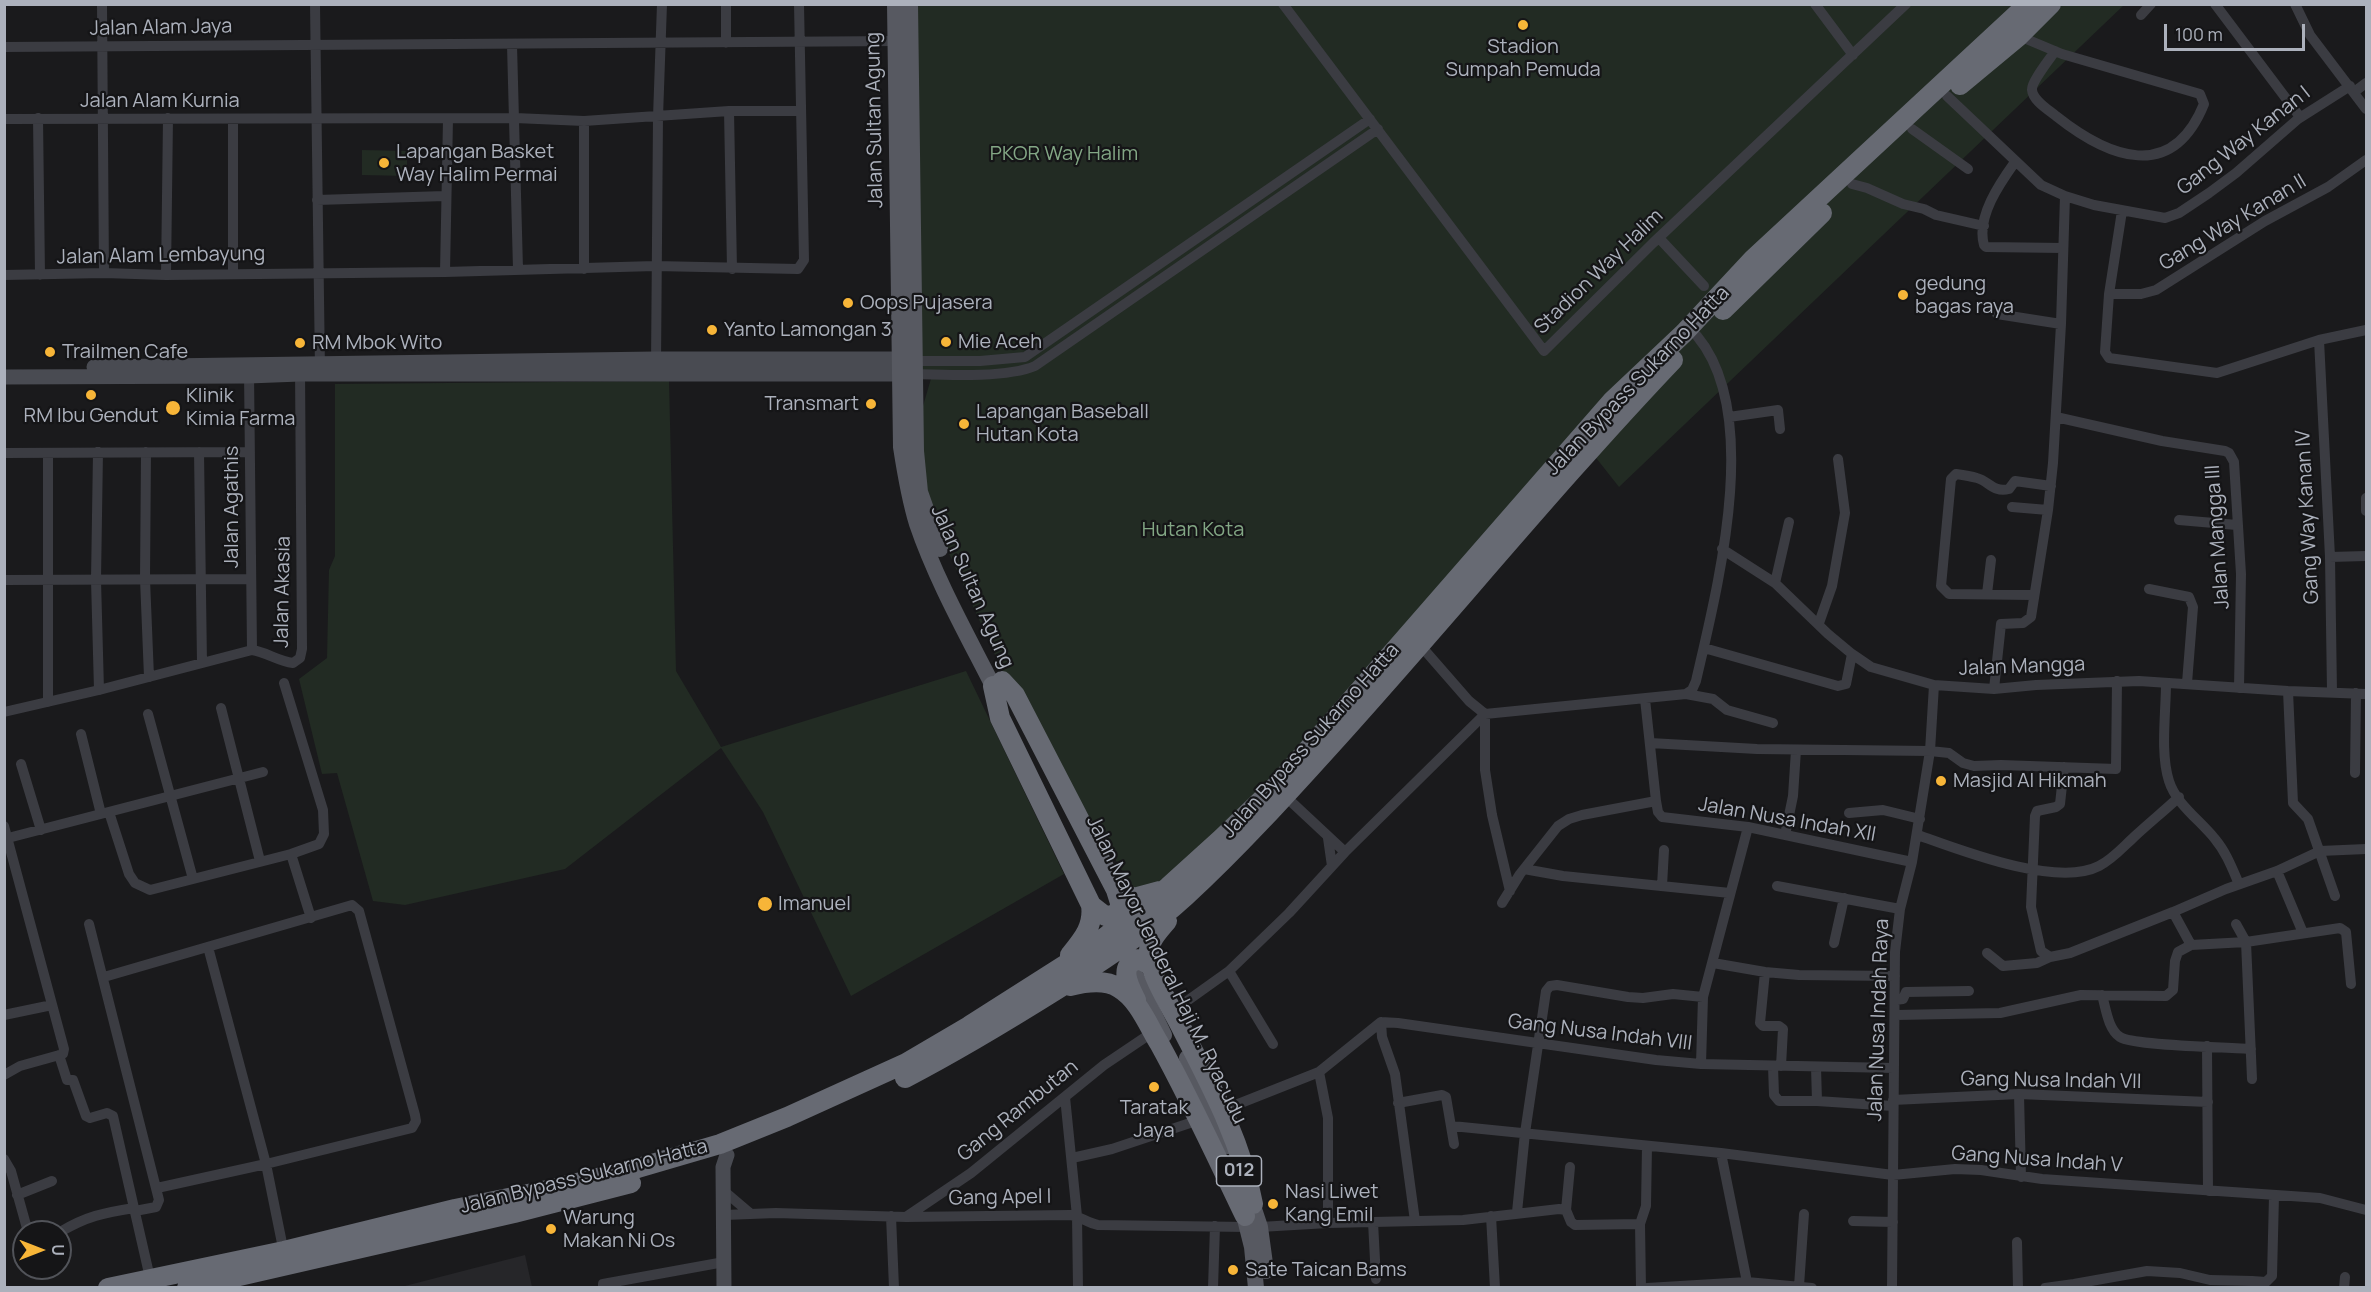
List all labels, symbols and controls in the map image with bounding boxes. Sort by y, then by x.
scale bar [2167,12,2308,50]
street label: Jalan Alam Jaya [90,15,232,41]
marker: Stadion Sumpah Pemuda [1516,18,1530,32]
text: 100 m [2175,22,2223,46]
street label: Jalan Sultan Agung [861,32,889,208]
place label: Stadion Sumpah Pemuda [1445,35,1601,82]
street label: Gang Way Kanan I [2173,82,2315,200]
street label: Jalan Alam Kurnia [80,89,240,113]
place label: Lapangan Basket Way Halim Permai [396,140,558,187]
park label: PKOR Way Halim [990,142,1138,166]
marker: Lapangan Basket Way Halim Permai [377,156,391,170]
street label: Gang Way Kanan II [2155,170,2311,276]
street label: Stadion Way Halim [1530,204,1668,340]
street label: Jalan Alam Lembayung [57,242,265,270]
place label: gedung bagas raya [1915,272,2014,319]
street label: Jalan Bypass Sukarno Hatta [1541,281,1735,481]
marker: gedung bagas raya [1896,288,1910,302]
place label: Oops Pujasera [860,291,993,315]
marker: Oops Pujasera [841,296,855,310]
place label: Yanto Lamongan 3 [724,318,892,342]
marker: Yanto Lamongan 3 [705,323,719,337]
place label: Mie Aceh [958,330,1042,354]
place label: RM Mbok Wito [312,331,442,355]
marker: Mie Aceh [939,335,953,349]
marker: RM Mbok Wito [293,336,307,350]
place label: Trailmen Cafe [62,340,188,364]
marker: Trailmen Cafe [43,345,57,359]
place label: Klinik Kimia Farma [186,384,295,431]
marker: RM Ibu Gendut [84,388,98,402]
place label: Transmart [764,392,859,416]
marker: Transmart [864,397,878,411]
marker: Klinik Kimia Farma [164,399,182,417]
place label: Lapangan Baseball Hutan Kota [976,400,1149,447]
place label: RM Ibu Gendut [24,404,158,428]
marker: Lapangan Baseball Hutan Kota [957,417,971,431]
street label: Gang Way Kanan IV [2291,429,2325,605]
street label: Jalan Agathis [220,446,244,568]
street label: Jalan Mangga III [2201,464,2235,610]
street label: Jalan Sultan Agung [925,502,1019,672]
park label: Hutan Kota [1142,518,1244,542]
street label: Jalan Akasia [270,536,296,648]
street label: Jalan Bypass Sukarno Hatta [1217,639,1405,843]
street label: Jalan Mangga [1958,653,2086,681]
place label: Masjid Al Hikmah [1953,769,2107,793]
marker: Masjid Al Hikmah [1934,774,1948,788]
street label: Jalan Nusa Indah XII [1696,793,1878,847]
street label: Jalan Mayor Jenderal Haji M. Ryacudu [1081,812,1251,1128]
place label: Imanuel [778,892,851,916]
marker: Imanuel [756,895,774,913]
street label: Jalan Nusa Indah Raya [1863,918,1895,1122]
street label: Gang Nusa Indah VIII [1506,1010,1694,1056]
street label: Gang Rambutan [953,1055,1083,1167]
street label: Gang Nusa Indah VII [1960,1067,2142,1095]
marker: Taratak Jaya [1147,1080,1161,1094]
place label: Taratak Jaya [1120,1096,1188,1143]
street label: Jalan Bypass Sukarno Hatta [458,1135,710,1219]
street label: Gang Nusa Indah V [1951,1142,2123,1178]
road number: 012 [1216,1156,1262,1186]
place label: Nasi Liwet Kang Emil [1285,1180,1378,1227]
street label: Gang Apel I [949,1185,1051,1211]
marker: Nasi Liwet Kang Emil [1266,1197,1280,1211]
place label: Warung Makan Ni Os [563,1206,675,1253]
north arrow [12,1220,72,1280]
marker: Warung Makan Ni Os [544,1222,558,1236]
text: U [47,1244,69,1256]
place label: Sate Taican Bams [1245,1258,1407,1282]
marker: Sate Taican Bams [1226,1263,1240,1277]

